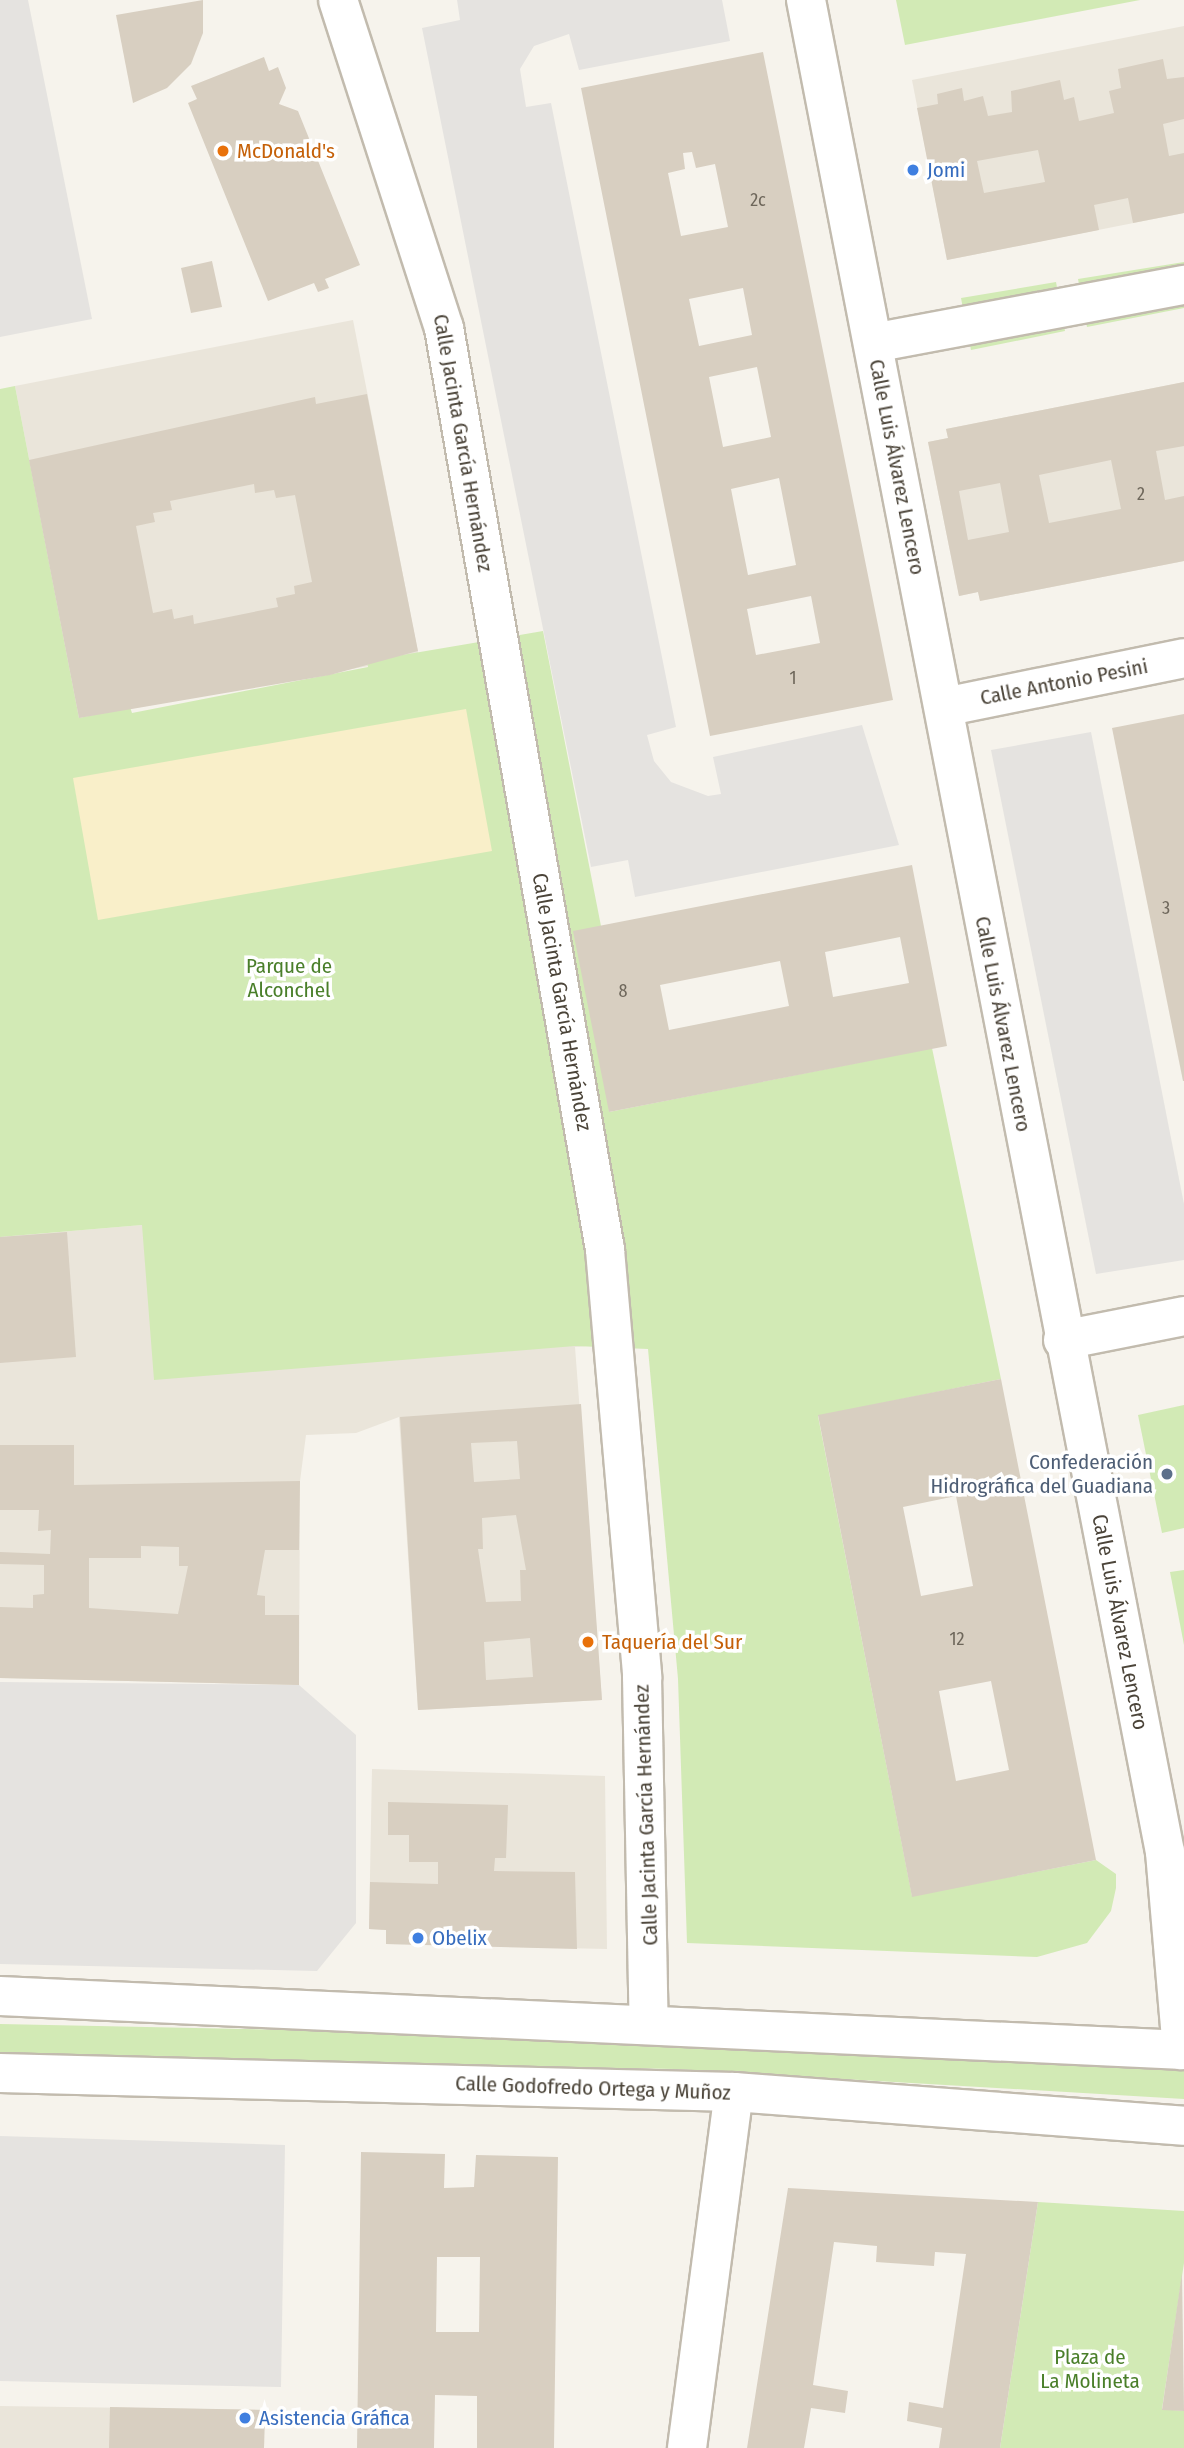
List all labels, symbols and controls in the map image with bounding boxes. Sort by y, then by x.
place label: McDonald's [237,138,335,164]
marker: McDonald's [215,143,231,159]
place label: Jomi [927,157,965,183]
marker: Jomi [905,162,921,178]
house number: 2c [750,189,766,211]
street label: Calle Jacinta García Hernández [428,312,498,574]
street label: Calle Luis Álvarez Lencero [864,357,930,577]
house number: 2 [1137,483,1145,505]
street label: Calle Antonio Pesini [978,653,1150,711]
house number: 1 [789,667,797,689]
street label: Calle Jacinta García Hernández [527,871,597,1133]
house number: 3 [1162,897,1170,919]
street label: Calle Luis Álvarez Lencero [970,914,1036,1134]
park label: Parque de Alconchel [246,953,332,1003]
house number: 8 [619,980,627,1002]
place label: Confederación Hidrográfica del Guadiana [931,1449,1153,1499]
marker: Confederación Hidrográfica del Guadiana [1159,1466,1175,1482]
street label: Calle Luis Álvarez Lencero [1087,1512,1153,1732]
house number: 12 [950,1628,964,1650]
place label: Taquería del Sur [602,1629,742,1655]
marker: Taquería del Sur [580,1634,596,1650]
street label: Calle Jacinta García Hernández [629,1684,663,1946]
place label: Obelix [432,1925,487,1951]
marker: Obelix [410,1930,426,1946]
street label: Calle Godofredo Ortega y Muñoz [455,2071,731,2105]
park label: Plaza de La Molineta [1040,2344,1140,2394]
place label: Asistencia Gráfica [259,2405,410,2431]
marker: Asistencia Gráfica [237,2410,253,2426]

